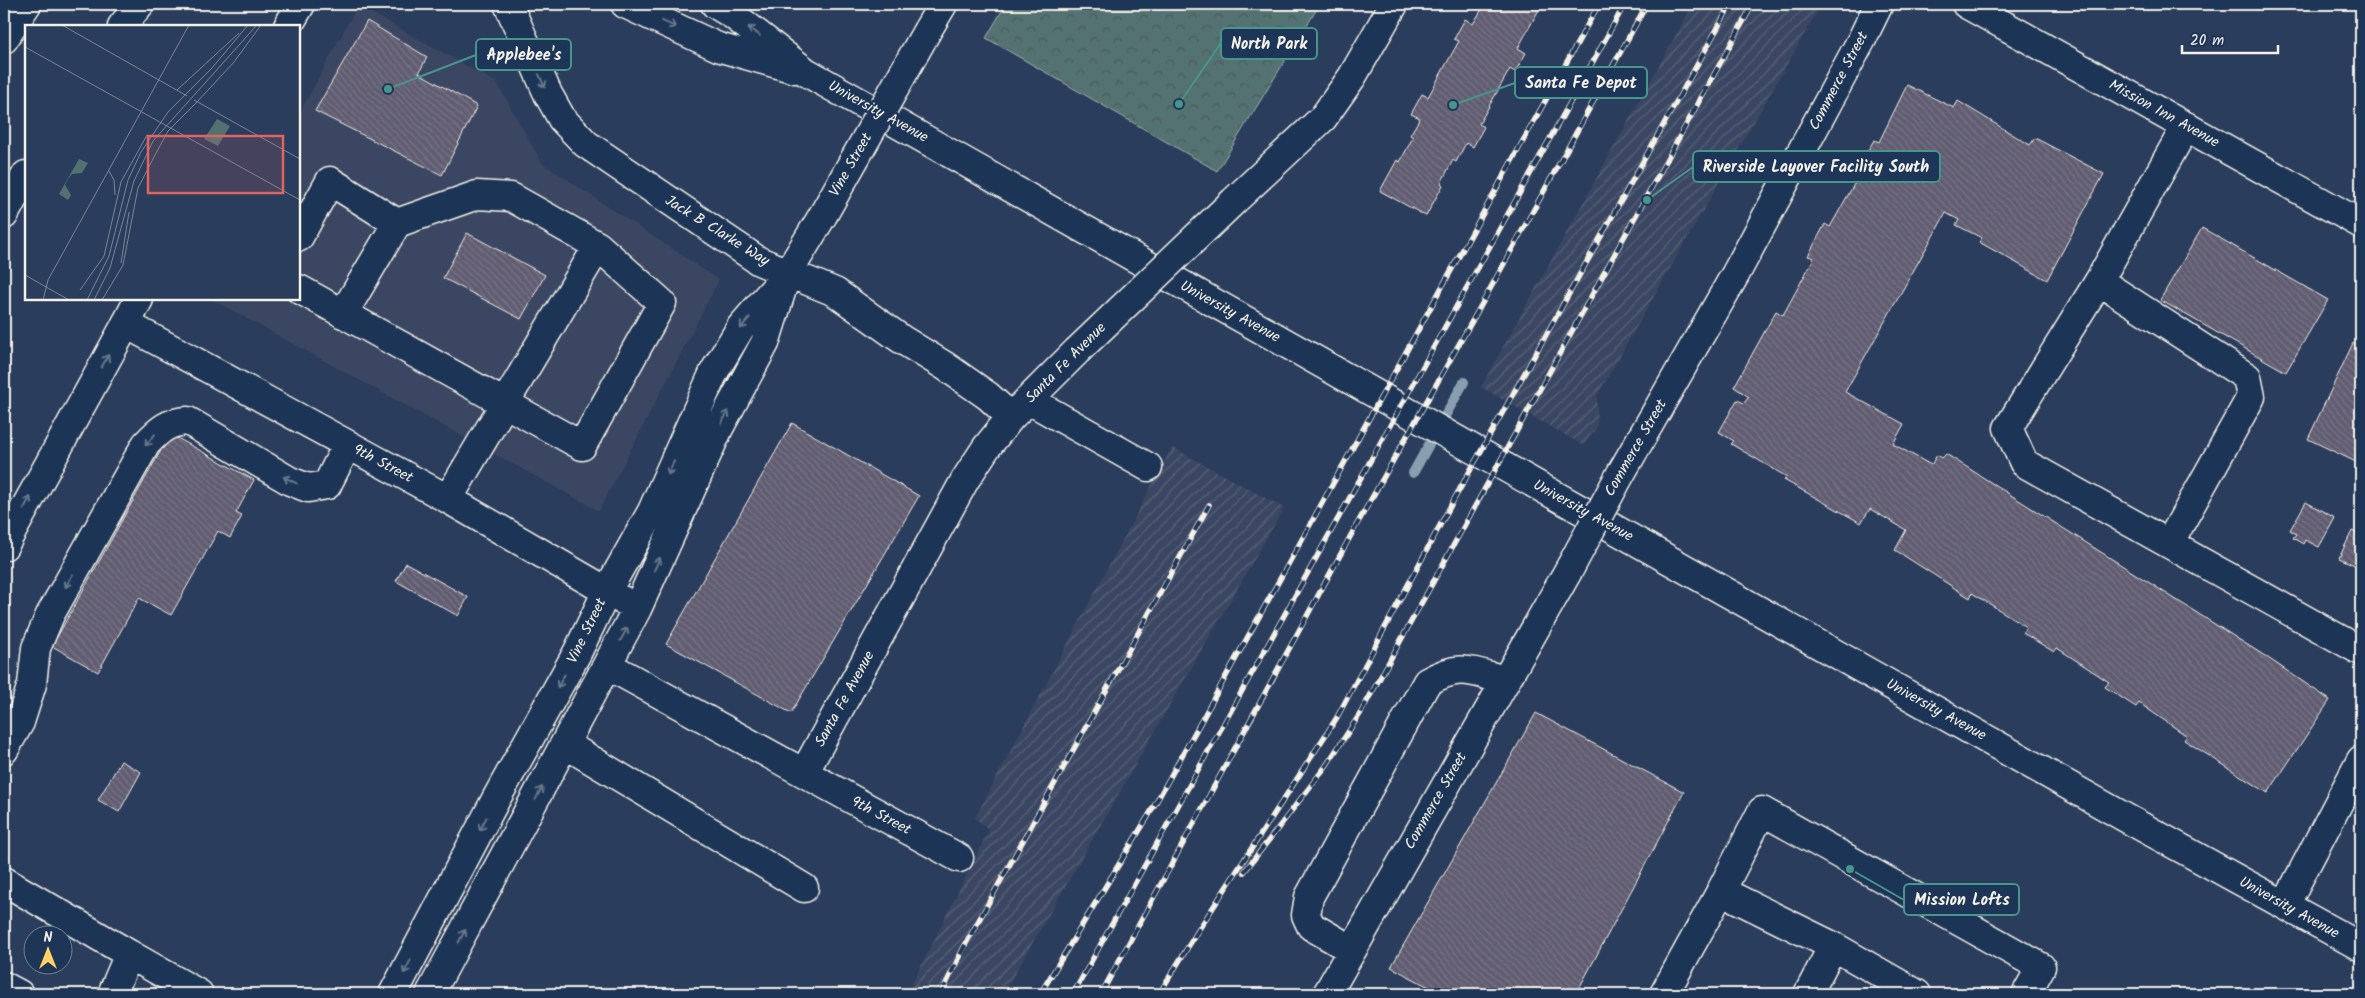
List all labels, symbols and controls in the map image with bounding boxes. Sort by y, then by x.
one-way arrow [661,20,676,30]
scale bar [2182,22,2279,54]
inset map [25,25,300,300]
one-way arrow [748,25,761,36]
street label: Commerce Street [1803,27,1875,135]
callout: North Park [1221,28,1317,59]
text: 20 m [2190,29,2224,53]
text: North Park [1231,32,1308,57]
callout: Applebee's [476,39,571,70]
text: Applebee's [486,43,562,68]
callout: Santa Fe Depot [1515,67,1647,98]
text: Santa Fe Depot [1525,71,1638,96]
one-way arrow [537,73,547,88]
street label: University Avenue [823,74,933,150]
street label: Mission Inn Avenue [2104,74,2224,155]
street label: Vine Street [823,128,879,201]
callout: Riverside Layover Facility South [1693,151,1940,182]
text: Riverside Layover Facility South [1703,155,1929,180]
street label: Jack B Clarke Way [660,189,775,273]
street label: University Avenue [1175,274,1285,350]
one-way arrow [739,316,750,329]
street label: Santa Fe Avenue [1020,317,1112,409]
one-way arrow [100,353,110,368]
street label: Commerce Street [1598,395,1674,501]
one-way arrow [721,410,731,424]
one-way arrow [145,433,156,446]
street label: 9th Street [349,438,418,490]
one-way arrow [666,460,676,475]
street label: University Avenue [1528,473,1638,549]
one-way arrow [283,475,298,484]
one-way arrow [22,496,32,511]
one-way arrow [653,557,663,572]
one-way arrow [64,573,74,587]
street label: Vine Street [561,594,613,668]
one-way arrow [620,627,629,642]
street label: Santa Fe Avenue [809,646,881,751]
street label: University Avenue [1881,672,1991,748]
one-way arrow [556,674,566,688]
street label: Commerce Street [1398,748,1474,854]
one-way arrow [534,786,544,801]
street label: 9th Street [847,790,916,842]
one-way arrow [478,816,488,831]
street label: University Avenue [2234,870,2344,946]
callout: Mission Lofts [1904,884,2019,915]
text: Mission Lofts [1914,888,2010,913]
north arrow [22,926,72,976]
text: N [44,927,53,949]
one-way arrow [457,929,467,944]
one-way arrow [402,960,412,975]

